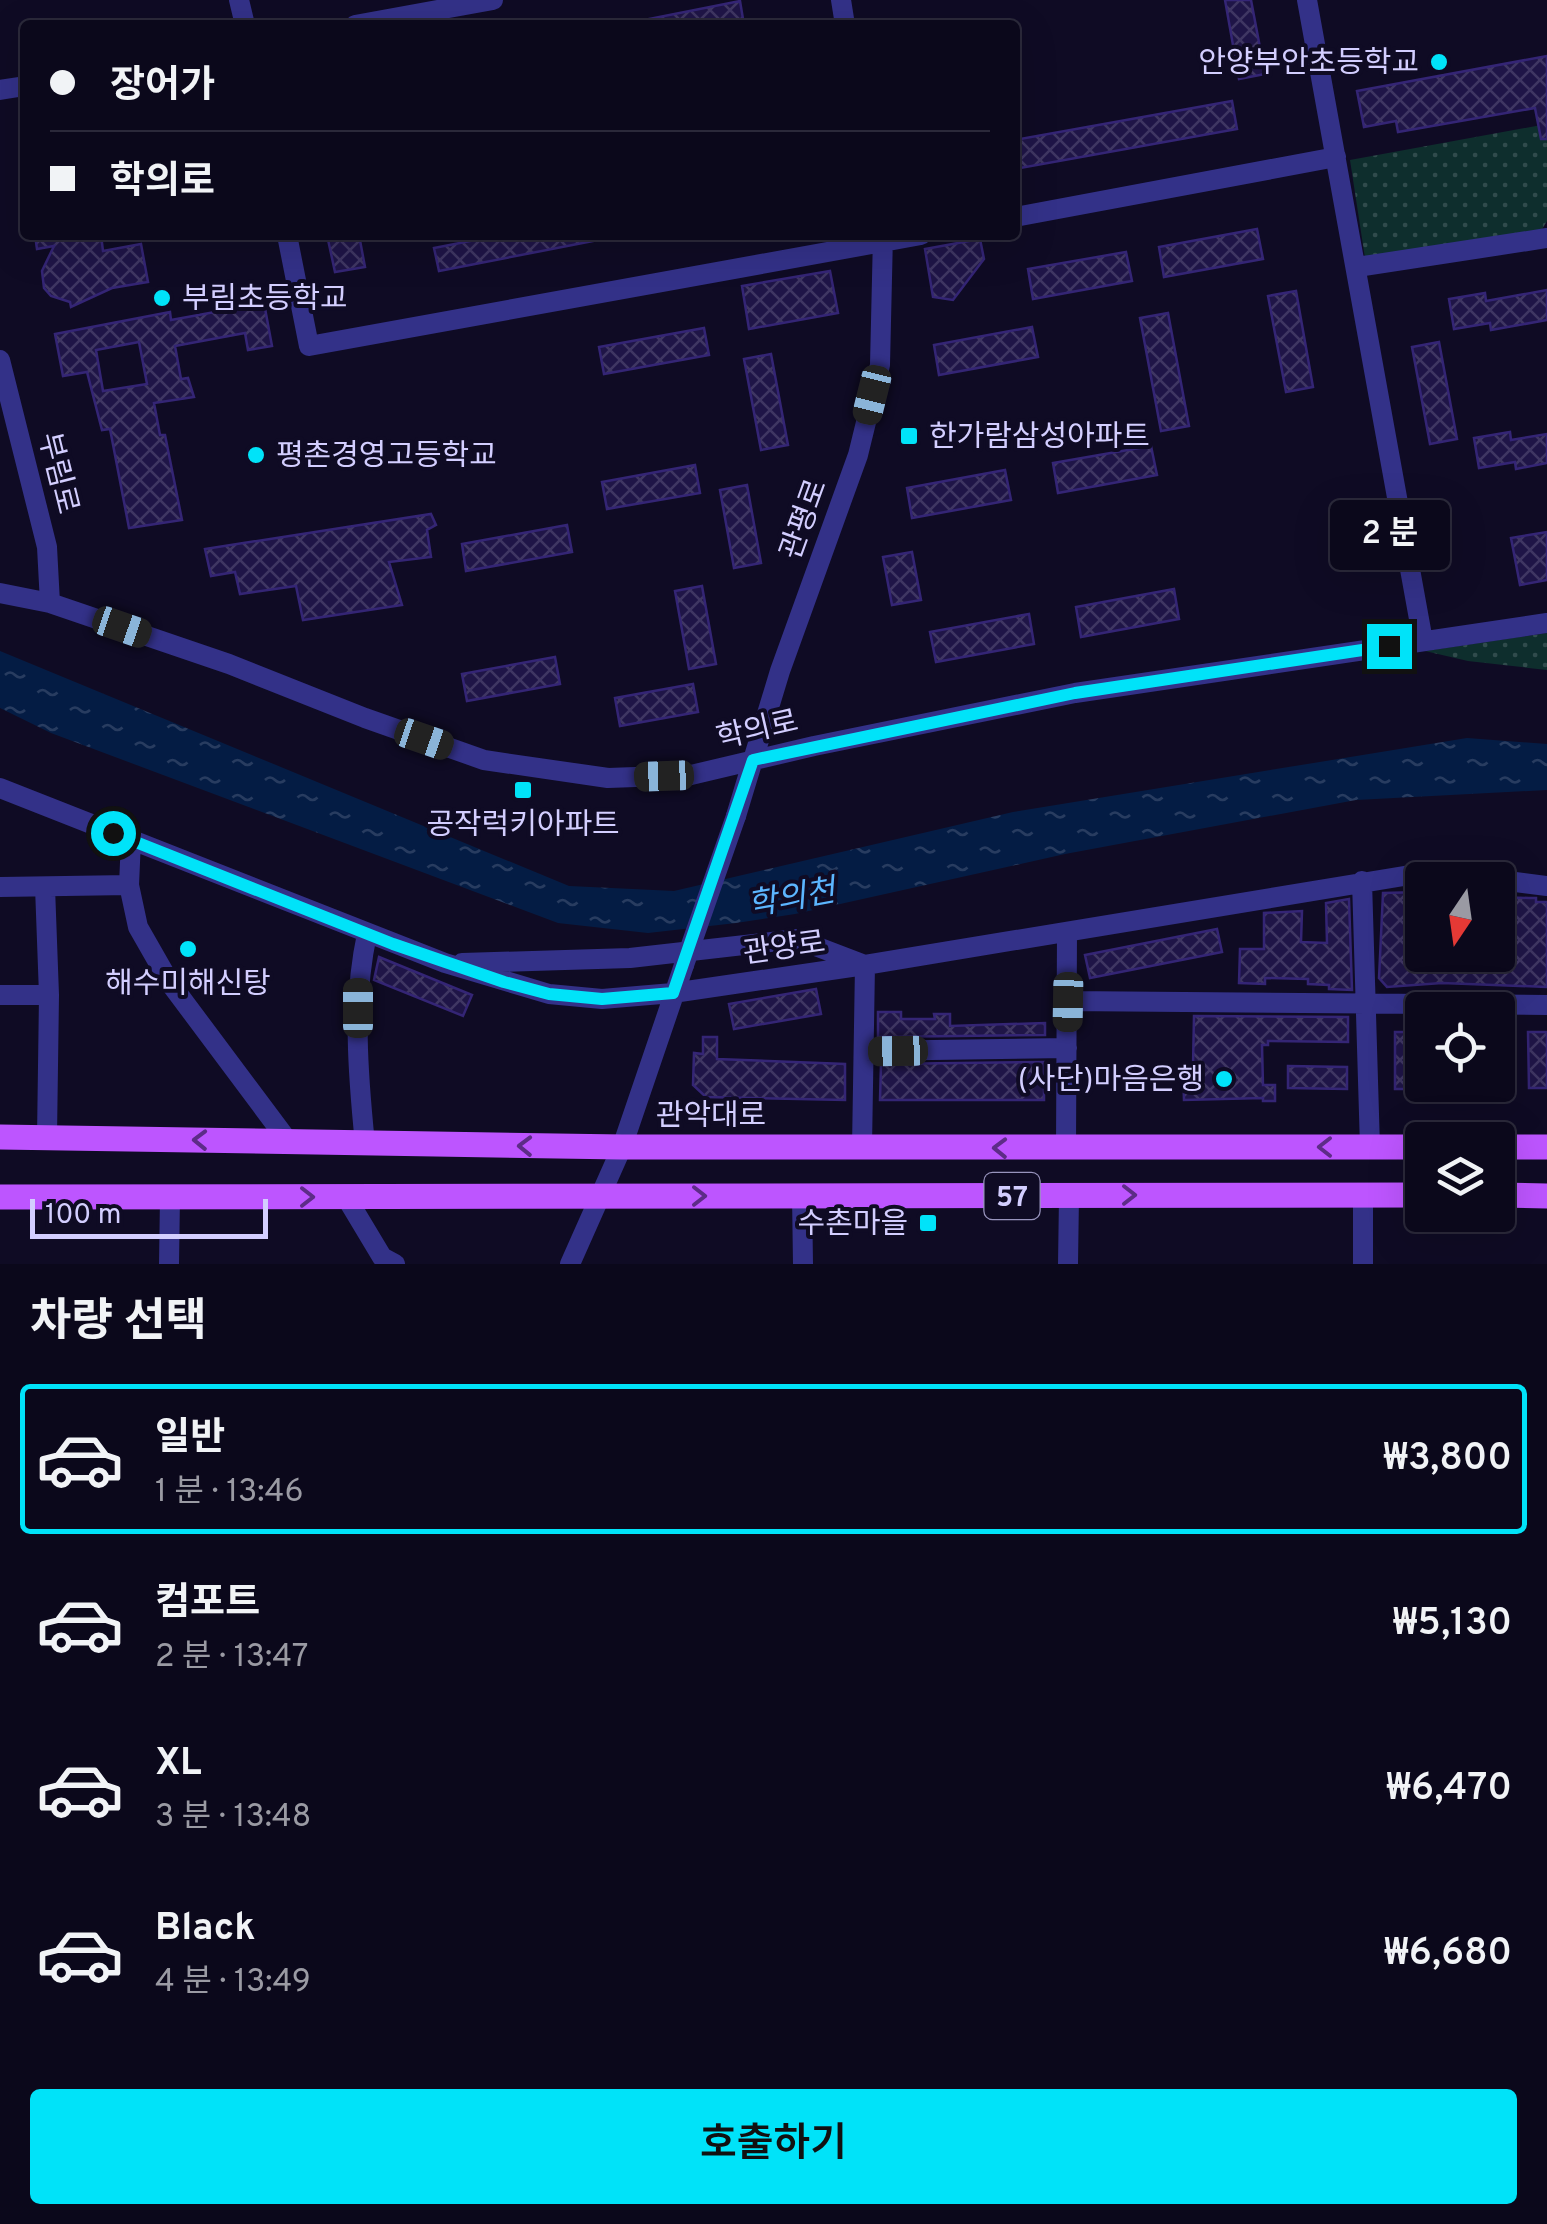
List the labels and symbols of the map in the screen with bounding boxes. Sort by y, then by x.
place label: 안양부안초등학교 [1198,46,1419,83]
marker: 안양부안초등학교 [1428,51,1450,73]
place label: 부림초등학교 [182,282,348,319]
marker: 부림초등학교 [151,287,173,309]
car [850,362,894,428]
place label: 한가람삼성아파트 [929,420,1150,457]
marker: 한가람삼성아파트 [898,425,920,447]
street label: 부림로 [29,429,85,518]
place label: 평촌경영고등학교 [276,439,497,476]
marker: 평촌경영고등학교 [245,444,267,466]
street label: 관평로 [774,475,837,565]
callout: 2 분 [1329,501,1449,571]
car [89,603,155,651]
route end [1367,624,1412,669]
street label: 학의로 [713,704,802,759]
car [391,715,457,763]
car [633,760,695,792]
marker: 공작럭키아파트 [512,779,534,801]
place label: 공작럭키아파트 [426,808,620,845]
route start [91,811,136,856]
north arrow [1405,862,1515,972]
water label: 학의천 [745,872,842,927]
street label: 관양로 [741,925,828,974]
marker: 해수미해신탕 [177,938,199,960]
place label: 해수미해신탕 [105,967,271,1004]
car [1052,972,1084,1032]
car [343,978,373,1038]
car [868,1035,928,1067]
place label: (사단)마음은행 [1018,1063,1204,1100]
marker: (사단)마음은행 [1213,1068,1235,1090]
street label: 관악대로 [656,1099,766,1136]
one-way arrow [191,1129,207,1150]
one-way arrow [516,1135,532,1157]
one-way arrow [1317,1137,1333,1158]
one-way arrow [992,1138,1008,1159]
road number: 57 [984,1173,1040,1219]
one-way arrow [1122,1184,1138,1206]
one-way arrow [692,1185,708,1207]
one-way arrow [300,1186,316,1208]
scale bar [30,1194,268,1238]
place label: 수촌마을 [798,1207,908,1244]
marker: 수촌마을 [917,1212,939,1234]

